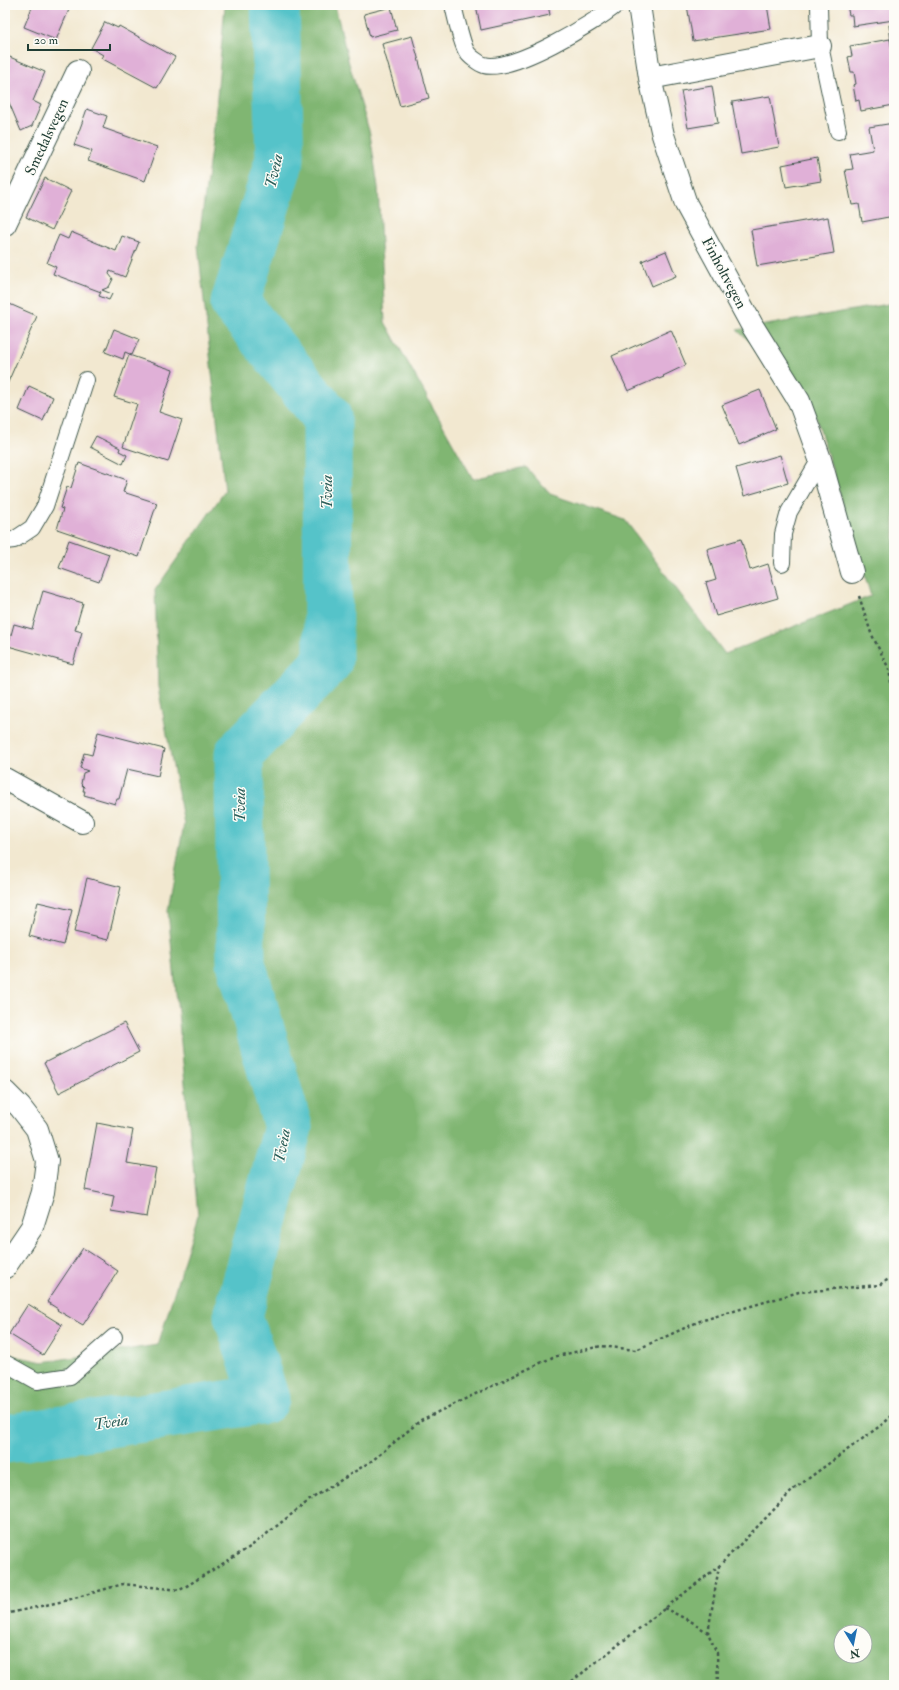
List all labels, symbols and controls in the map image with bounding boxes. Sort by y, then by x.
scale bar [28,26,110,52]
text: 20 m [34,33,59,48]
street label: Smedalsvegen [21,95,73,179]
water label: Tveia [260,152,288,190]
street label: Finholtvegen [697,234,751,312]
water label: Tveia [317,475,337,509]
water label: Tveia [230,788,250,822]
water label: Tveia [269,1127,295,1165]
water label: Tveia [92,1409,130,1435]
north arrow [833,1624,873,1664]
text: N [848,1646,862,1661]

